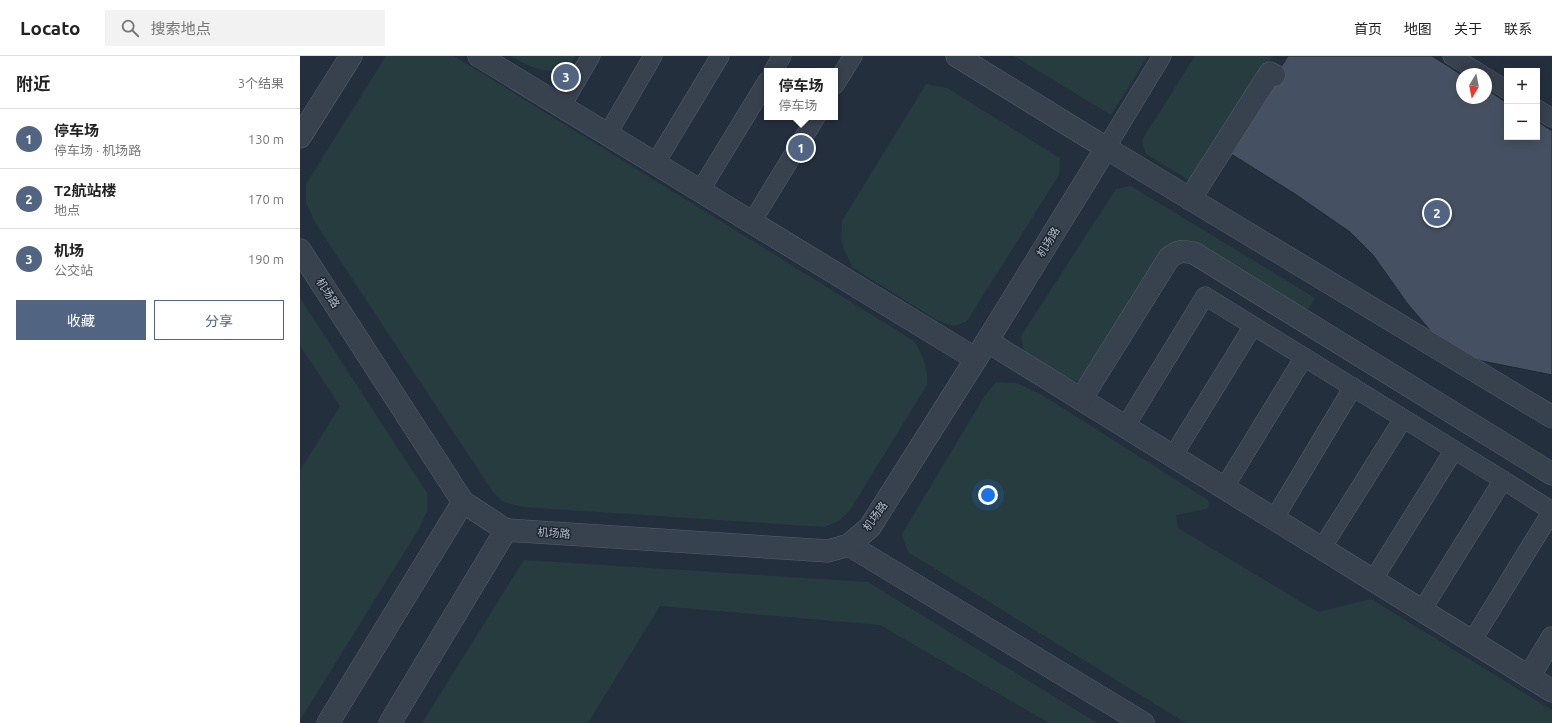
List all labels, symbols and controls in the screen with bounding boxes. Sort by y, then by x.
search box [105,10,385,46]
text: Locato [20,17,81,39]
icon: search [119,17,141,39]
text: 搜索地点 [151,20,211,37]
text: 首页 [1354,21,1382,37]
text: 地图 [1404,21,1432,37]
text: 关于 [1454,21,1482,37]
text: 联系 [1504,21,1532,37]
pin: 3 [553,62,579,92]
popup [764,68,838,120]
north arrow [1456,68,1492,104]
map controls [1504,68,1540,140]
button: + [1504,68,1540,104]
text: 附近 [16,74,50,93]
text: 3个结果 [238,76,284,90]
text: 停车场 [778,77,824,94]
text: 停车场 [778,98,818,112]
button: − [1504,104,1540,140]
text: 停车场 [54,122,99,139]
text: 1 [25,132,33,146]
text: 130 m [248,132,284,146]
pin: 1 [788,133,814,163]
text: 停车场 · 机场路 [54,143,141,157]
text: T2航站楼 [54,182,116,199]
text: 2 [25,192,33,206]
text: 170 m [248,192,284,206]
pin: 2 [1424,198,1450,228]
text: 地点 [54,203,80,217]
street label: 机场路 [1034,225,1062,259]
text: 机场 [54,242,84,259]
text: 3 [25,252,33,266]
text: 190 m [248,252,284,266]
text: 公交站 [54,263,93,277]
street label: 机场路 [314,276,342,310]
button: 收藏 [16,300,146,340]
button: 分享 [154,300,284,340]
your location [978,485,998,505]
street label: 机场路 [860,499,890,533]
street label: 机场路 [537,526,571,540]

